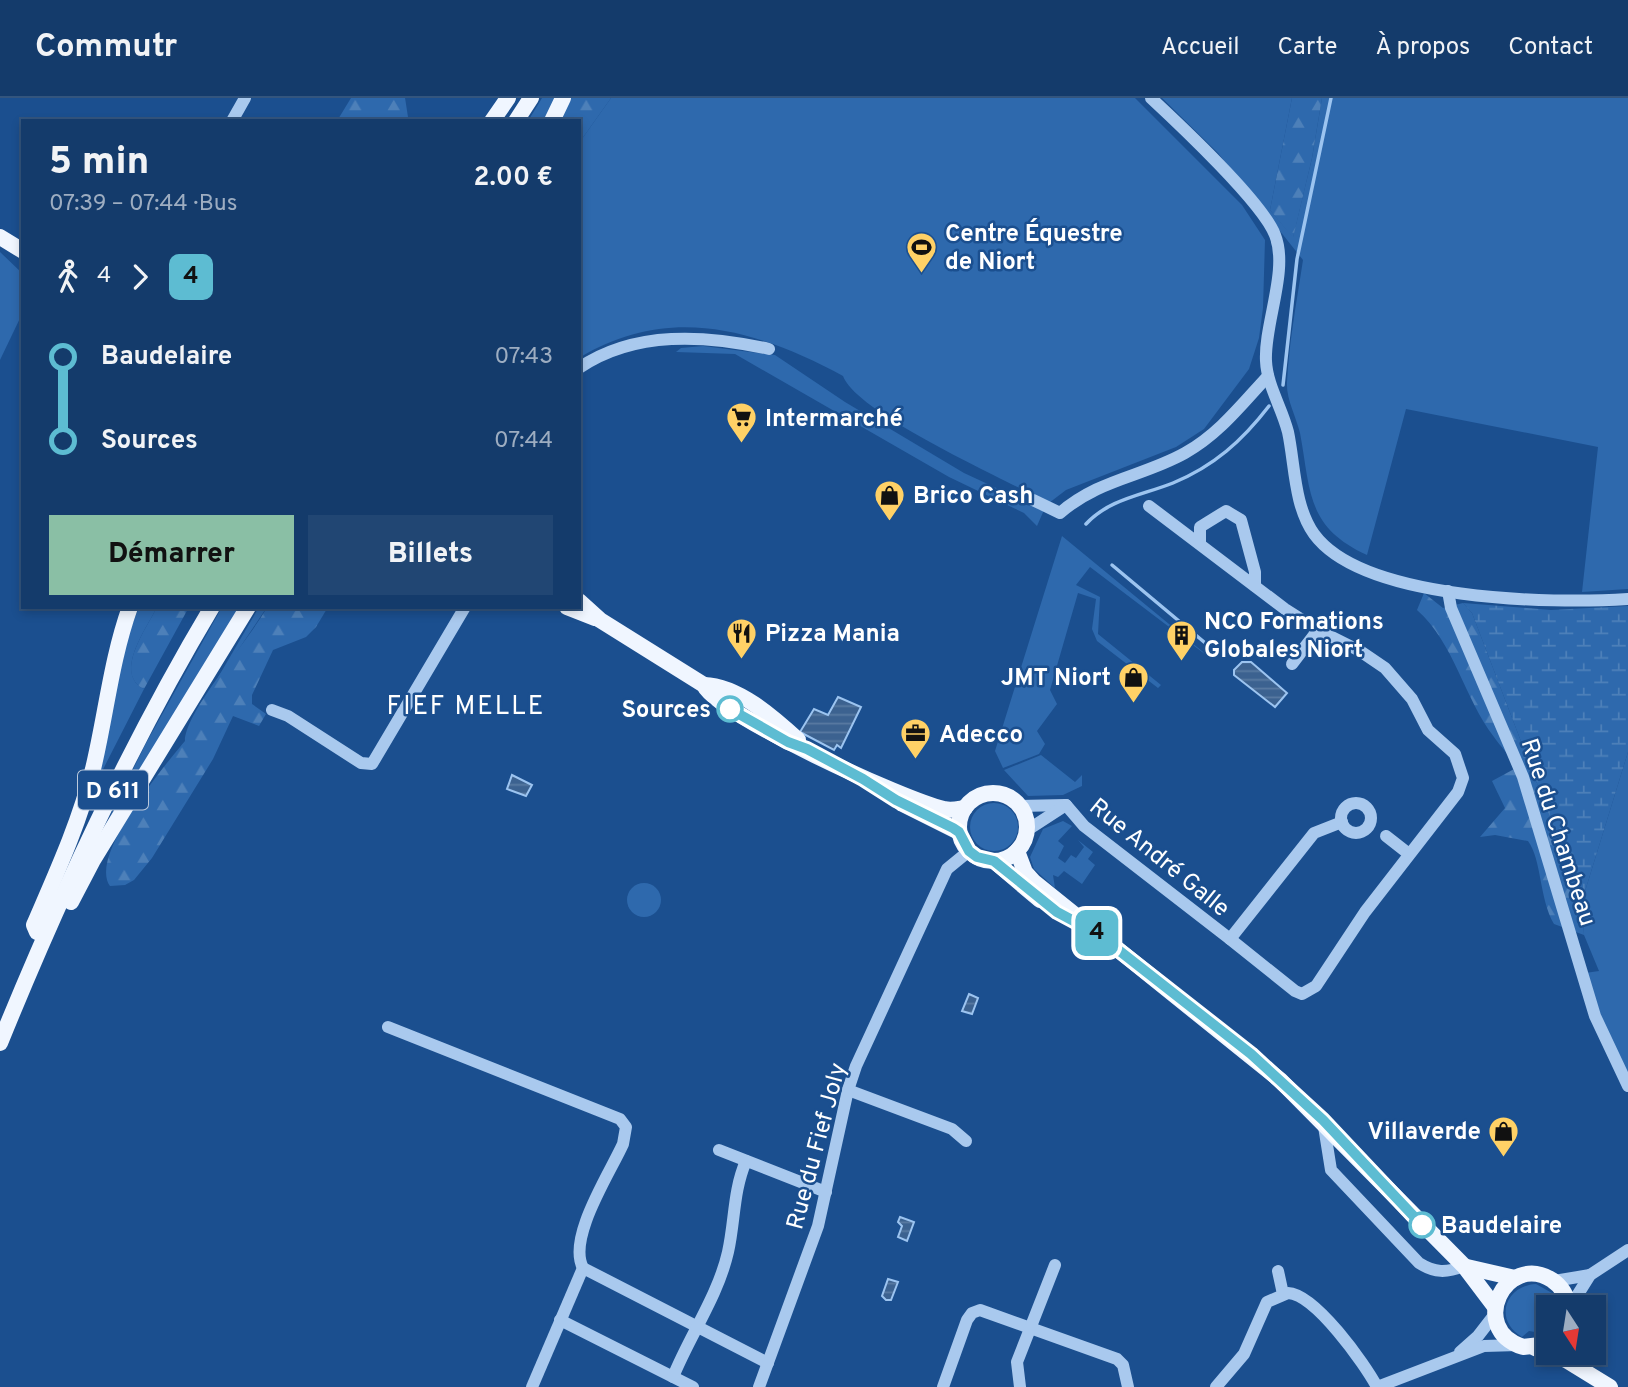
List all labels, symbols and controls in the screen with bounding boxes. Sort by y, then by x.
text: Commutr [35,27,177,69]
text: Accueil [1161,33,1240,63]
text: Carte [1278,33,1337,63]
text: À propos [1375,33,1470,63]
text: Contact [1508,33,1593,63]
text: 5 min [49,139,149,188]
text: 2.00 € [473,162,553,195]
text: 07:39 – 07:44 · Bus [49,190,238,219]
place label: Centre Équestre de Niort [945,218,1123,278]
sports icon: Centre Équestre de Niort [905,230,939,274]
icon: walk [49,258,87,296]
icon: forward [121,258,159,296]
text: 4 [97,262,111,291]
text: 4 [183,262,199,292]
text: Baudelaire [101,341,232,374]
text: 07:43 [495,343,553,372]
supermarket icon: Intermarché [725,401,759,445]
place label: Intermarché [765,405,903,435]
text: Sources [101,425,198,458]
text: 07:44 [494,427,553,456]
shop icon: Brico Cash [873,478,907,522]
place label: Brico Cash [913,482,1033,512]
button: Démarrer [49,515,294,595]
button: Billets [308,515,553,595]
place label: NCO Formations Globales Niort [1204,608,1384,666]
restaurant icon: Pizza Mania [725,616,759,660]
building icon: NCO Formations Globales Niort [1164,618,1198,662]
place label: Pizza Mania [765,620,900,650]
shop icon: JMT Niort [1117,660,1151,704]
place label: JMT Niort [1001,664,1111,694]
district label: FIEF MELLE [387,691,545,724]
place label: Sources [622,696,711,726]
marker: Sources [717,696,743,722]
office icon: Adecco [899,717,933,761]
place label: Adecco [939,721,1023,751]
street label: Rue du Chambeau [1513,735,1602,930]
road number: D 611 [78,770,148,810]
street label: Rue André Galle [1082,793,1235,924]
line badge: 4 [1074,910,1120,956]
text: 4 [1089,918,1105,948]
street label: Rue du Fief Joly [781,1060,855,1233]
shop icon: Villaverde [1487,1114,1521,1158]
place label: Villaverde [1368,1118,1481,1148]
marker: Baudelaire [1409,1212,1435,1238]
place label: Baudelaire [1441,1212,1562,1242]
north arrow [1536,1295,1606,1365]
map controls [1536,1295,1606,1365]

